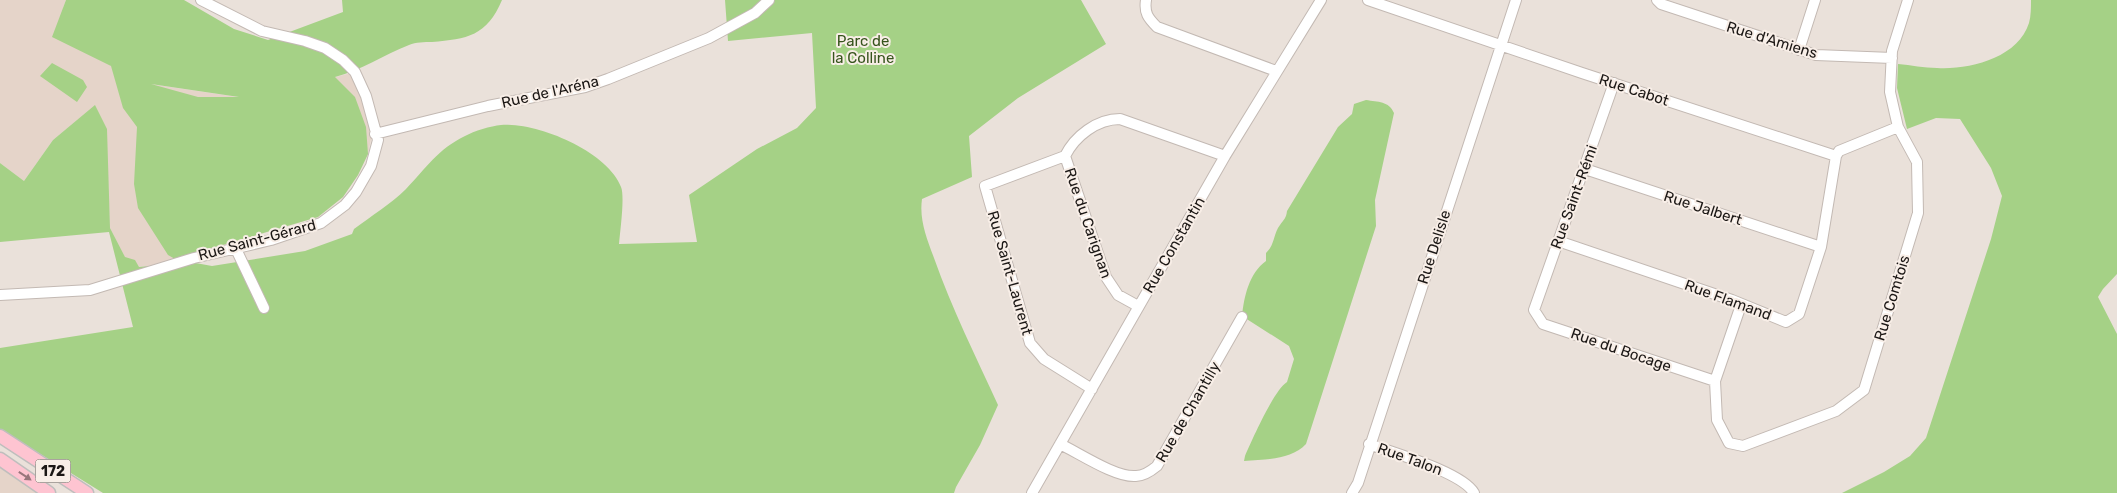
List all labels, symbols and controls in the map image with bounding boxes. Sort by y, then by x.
street label: Rue d'Amiens [1724,18,1820,62]
park label: Parc de la Colline [832,32,894,67]
street label: Rue Cabot [1597,70,1671,110]
street label: Rue de l'Aréna [500,72,600,112]
street label: Rue Saint-Rémi [1547,143,1601,251]
street label: Rue du Carignan [1061,165,1115,281]
street label: Rue Jalbert [1662,187,1745,229]
street label: Rue Constantin [1139,194,1209,296]
street label: Rue Delisle [1414,208,1454,286]
street label: Rue Saint-Laurent [984,209,1036,337]
street label: Rue Saint-Gérard [196,216,318,264]
street label: Rue Comtois [1870,253,1914,343]
street label: Rue Flamand [1682,276,1774,324]
street label: Rue du Bocage [1568,324,1674,376]
street label: Rue de Chantilly [1152,358,1224,466]
street label: Rue Talon [1375,439,1445,479]
road number: 172 [36,460,70,482]
one-way arrow [18,471,31,481]

